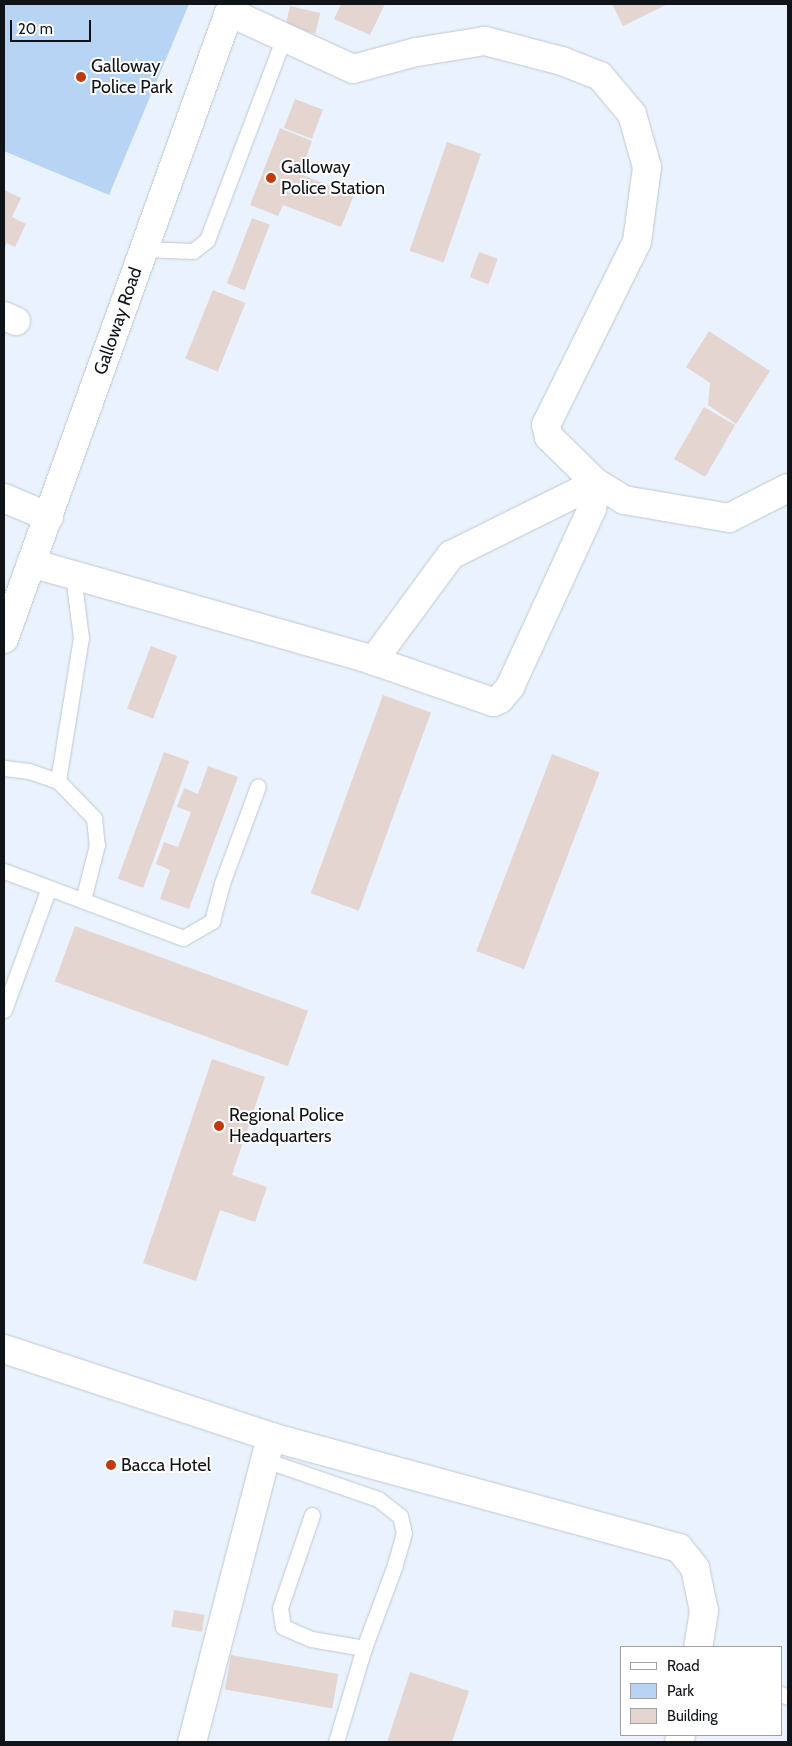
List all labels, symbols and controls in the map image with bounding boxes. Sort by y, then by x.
scale bar [12,10,94,42]
text: 20 m [18,20,53,38]
place label: Galloway Police Park [91,56,173,98]
marker: Galloway Police Park [75,71,87,83]
place label: Galloway Police Station [281,157,385,200]
marker: Galloway Police Station [265,172,277,184]
street label: Galloway Road [89,264,147,378]
place label: Regional Police Headquarters [229,1105,344,1148]
marker: Regional Police Headquarters [213,1120,225,1132]
place label: Bacca Hotel [121,1454,211,1476]
marker: Bacca Hotel [105,1459,117,1471]
legend [620,1646,782,1736]
text: Road [667,1657,700,1675]
text: Park [667,1682,694,1700]
text: Building [667,1707,718,1725]

